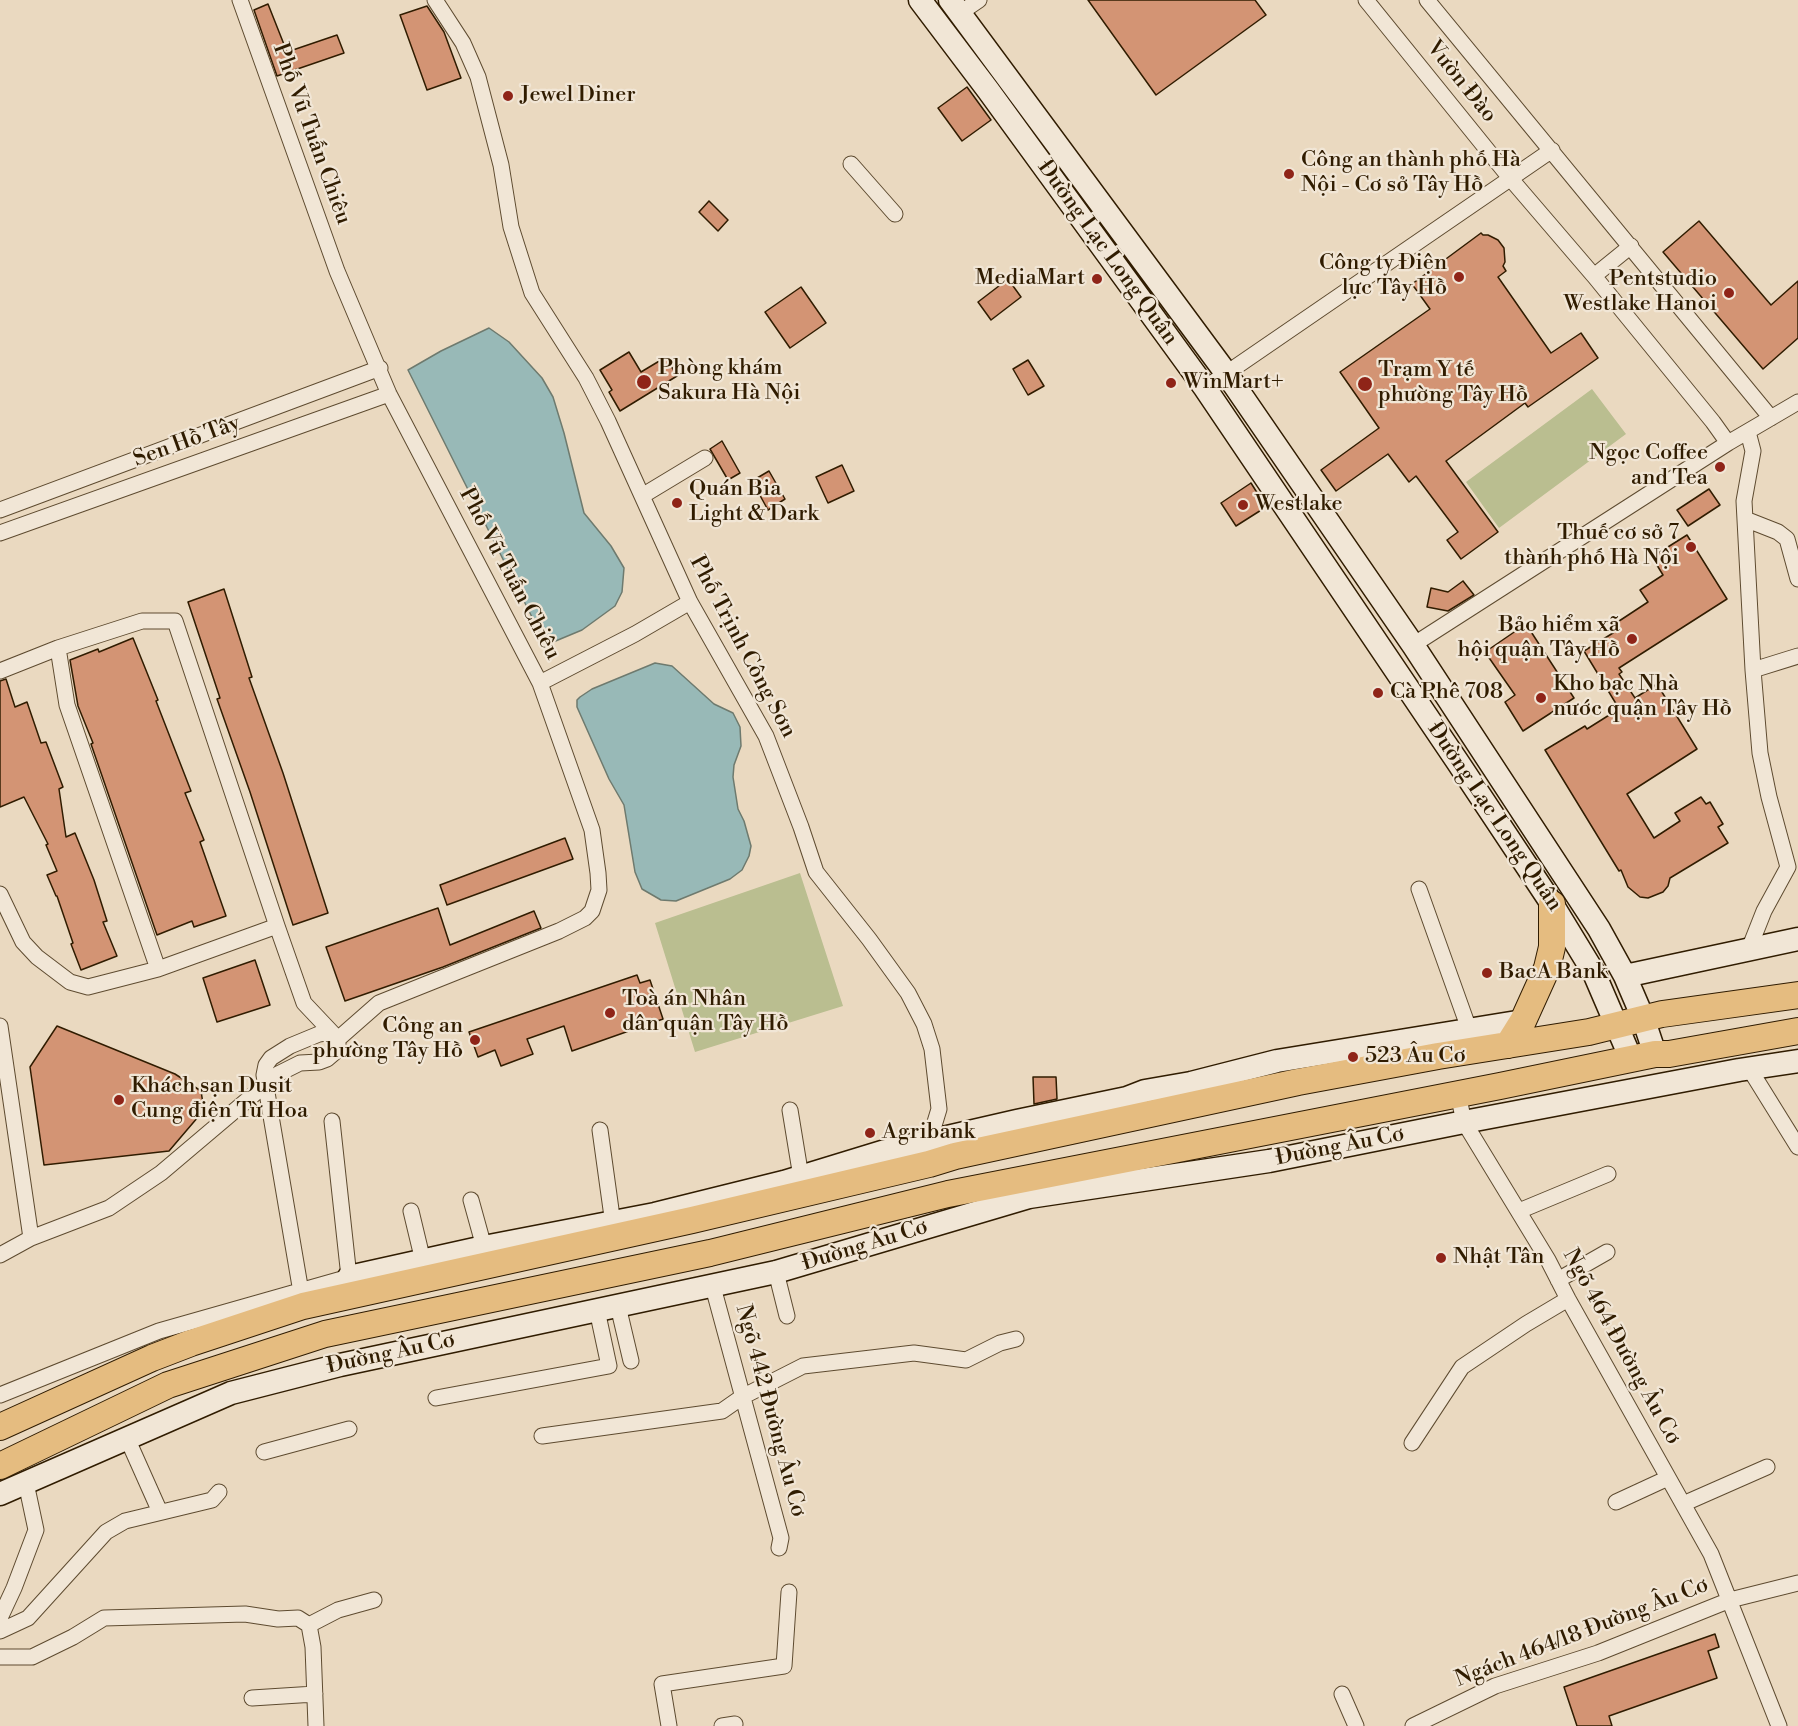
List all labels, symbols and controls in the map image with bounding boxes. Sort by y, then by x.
street label: Vườn Đào [1420,36,1502,128]
street label: Phố Vũ Tuấn Chiêu [266,40,356,228]
place label: Jewel Diner [520,83,636,109]
marker: Jewel Diner [501,89,515,103]
place label: Công an thành phố Hà Nội - Cơ sở Tây Hồ [1301,148,1521,200]
street label: Đường Lạc Long Quân [1031,155,1183,351]
marker: Công an thành phố Hà Nội - Cơ sở Tây Hồ [1282,167,1296,181]
place label: Công ty Điện lực Tây Hồ [1319,251,1447,302]
place label: MediaMart [975,266,1085,292]
place label: Pentstudio Westlake Hanoi [1563,267,1717,318]
marker: Công ty Điện lực Tây Hồ [1452,270,1466,284]
marker: MediaMart [1090,272,1104,286]
marker: Pentstudio Westlake Hanoi [1722,286,1736,300]
place label: Phòng khám Sakura Hà Nội [658,356,801,408]
place label: Trạm Y tế phường Tây Hồ [1378,358,1528,410]
place label: WinMart+ [1183,370,1284,396]
marker: Phòng khám Sakura Hà Nội [635,373,653,391]
marker: Trạm Y tế phường Tây Hồ [1356,375,1374,393]
marker: WinMart+ [1164,376,1178,390]
street label: Sen Hồ Tây [130,410,244,474]
place label: Ngọc Coffee and Tea [1589,441,1708,493]
marker: Ngọc Coffee and Tea [1713,460,1727,474]
place label: Quán Bia Light & Dark [689,477,819,528]
street label: Phố Vũ Tuấn Chiêu [453,484,565,664]
place label: Westlake [1255,492,1343,518]
marker: Quán Bia Light & Dark [670,496,684,510]
marker: Westlake [1236,498,1250,512]
place label: Thuế cơ sở 7 thành phố Hà Nội [1504,521,1679,572]
marker: Thuế cơ sở 7 thành phố Hà Nội [1684,540,1698,554]
street label: Phố Trịnh Công Sơn [683,552,801,742]
place label: Bảo hiểm xã hội quận Tây Hồ [1457,613,1620,664]
marker: Bảo hiểm xã hội quận Tây Hồ [1625,632,1639,646]
place label: Kho bạc Nhà nước quận Tây Hồ [1553,672,1732,724]
place label: Cà Phê 708 [1390,680,1503,706]
marker: Cà Phê 708 [1371,686,1385,700]
marker: Kho bạc Nhà nước quận Tây Hồ [1534,691,1548,705]
street label: Đường Lạc Long Quân [1421,717,1567,917]
place label: BacA Bank [1499,960,1608,986]
marker: BacA Bank [1480,966,1494,980]
place label: Toà án Nhân dân quận Tây Hồ [622,987,789,1038]
marker: Toà án Nhân dân quận Tây Hồ [603,1006,617,1020]
place label: Công an phường Tây Hồ [313,1014,463,1066]
marker: Công an phường Tây Hồ [468,1033,482,1047]
place label: 523 Âu Cơ [1365,1044,1466,1070]
marker: 523 Âu Cơ [1346,1050,1360,1064]
place label: Khách sạn Dusit Cung điện Từ Hoa [131,1074,308,1126]
marker: Khách sạn Dusit Cung điện Từ Hoa [112,1093,126,1107]
place label: Agribank [882,1120,975,1146]
street label: Đường Âu Cơ [1273,1122,1407,1172]
marker: Agribank [863,1126,877,1140]
street label: Đường Âu Cơ [799,1214,931,1278]
place label: Nhật Tân [1453,1245,1544,1271]
street label: Ngõ 464 Đường Âu Cơ [1556,1245,1686,1449]
marker: Nhật Tân [1434,1251,1448,1265]
street label: Ngõ 442 Đường Âu Cơ [729,1302,811,1520]
street label: Đường Âu Cơ [324,1328,458,1380]
street label: Ngách 464/18 Đường Âu Cơ [1452,1572,1712,1694]

